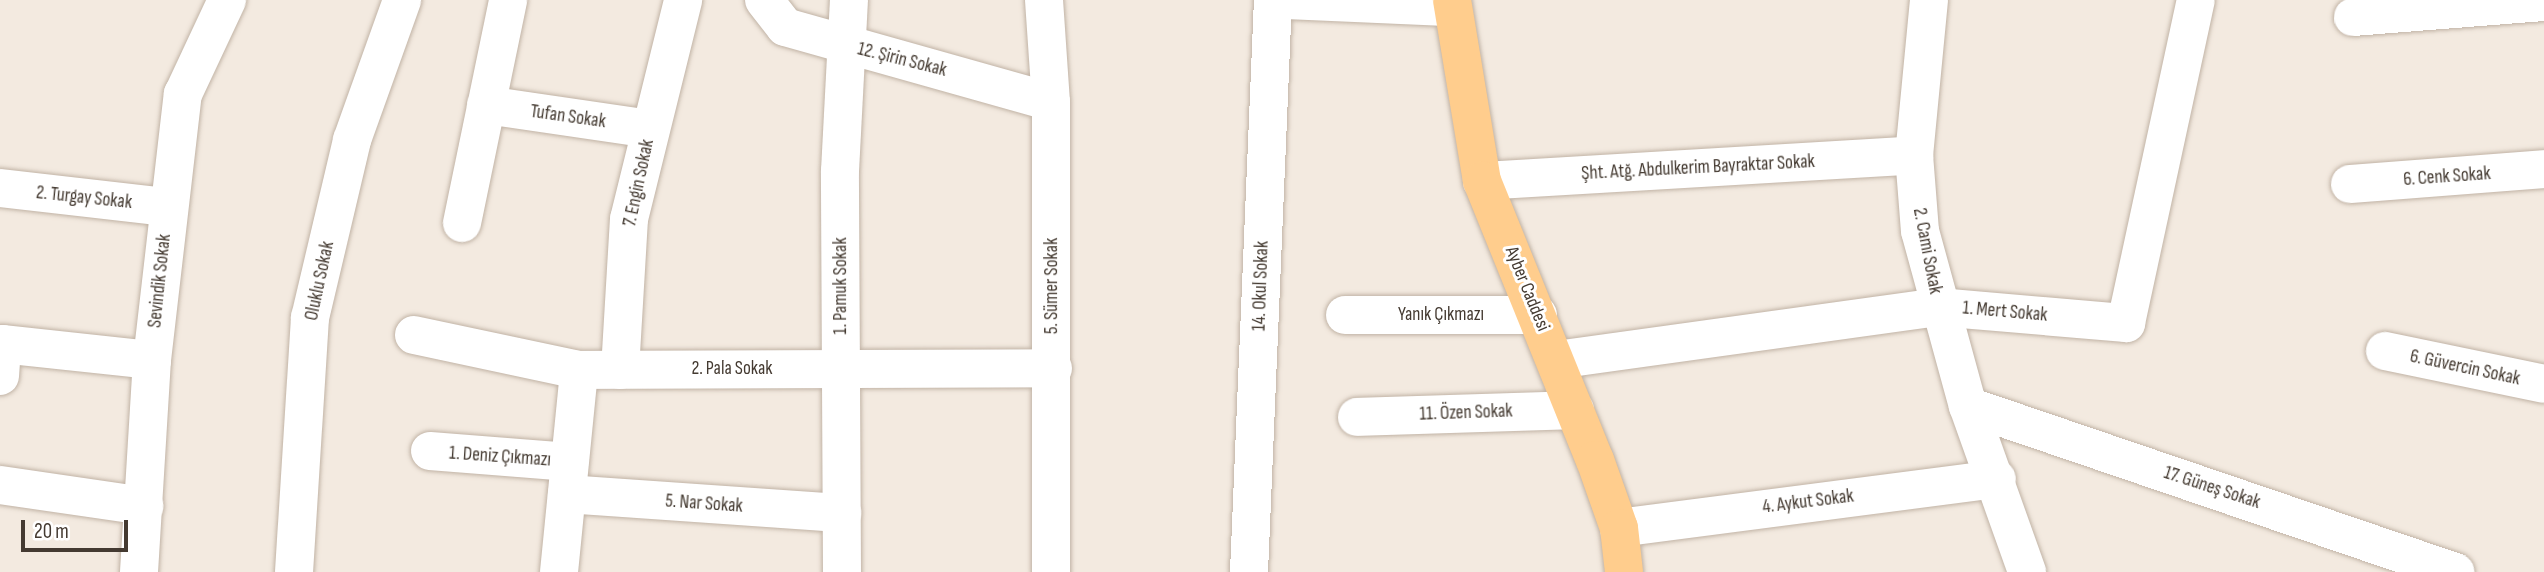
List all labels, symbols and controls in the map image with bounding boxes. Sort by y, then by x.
street label: 12. Şirin Sokak [855,38,949,82]
street label: Tufan Sokak [529,100,607,134]
street label: 7. Engin Sokak [619,137,659,229]
street label: Şht. Atğ. Abdulkerim Bayraktar Sokak [1581,150,1815,186]
street label: 6. Cenk Sokak [2403,163,2491,191]
street label: 2. Turgay Sokak [35,182,133,214]
street label: 2. Cami Sokak [1907,206,1947,296]
street label: Sevindik Sokak [144,233,176,329]
street label: 1. Pamuk Sokak [830,237,852,335]
street label: 5. Sümer Sokak [1041,238,1063,334]
street label: Oluklu Sokak [300,239,340,323]
street label: 14. Okul Sokak [1248,241,1274,331]
street label: Ayber Caddesi [1500,243,1554,335]
street label: 1. Mert Sokak [1962,297,2048,327]
street label: Yanık Çıkmazı [1398,304,1484,326]
street label: 6. Güvercin Sokak [2408,345,2522,391]
street label: 2. Pala Sokak [691,358,773,380]
street label: 11. Özen Sokak [1419,400,1513,426]
street label: 1. Deniz Çıkmazı [448,442,552,472]
street label: 17. Güneş Sokak [2161,462,2263,514]
street label: 4. Aykut Sokak [1761,485,1855,519]
street label: 5. Nar Sokak [665,490,743,518]
scale bar [24,505,131,550]
text: 20 m [34,519,69,544]

